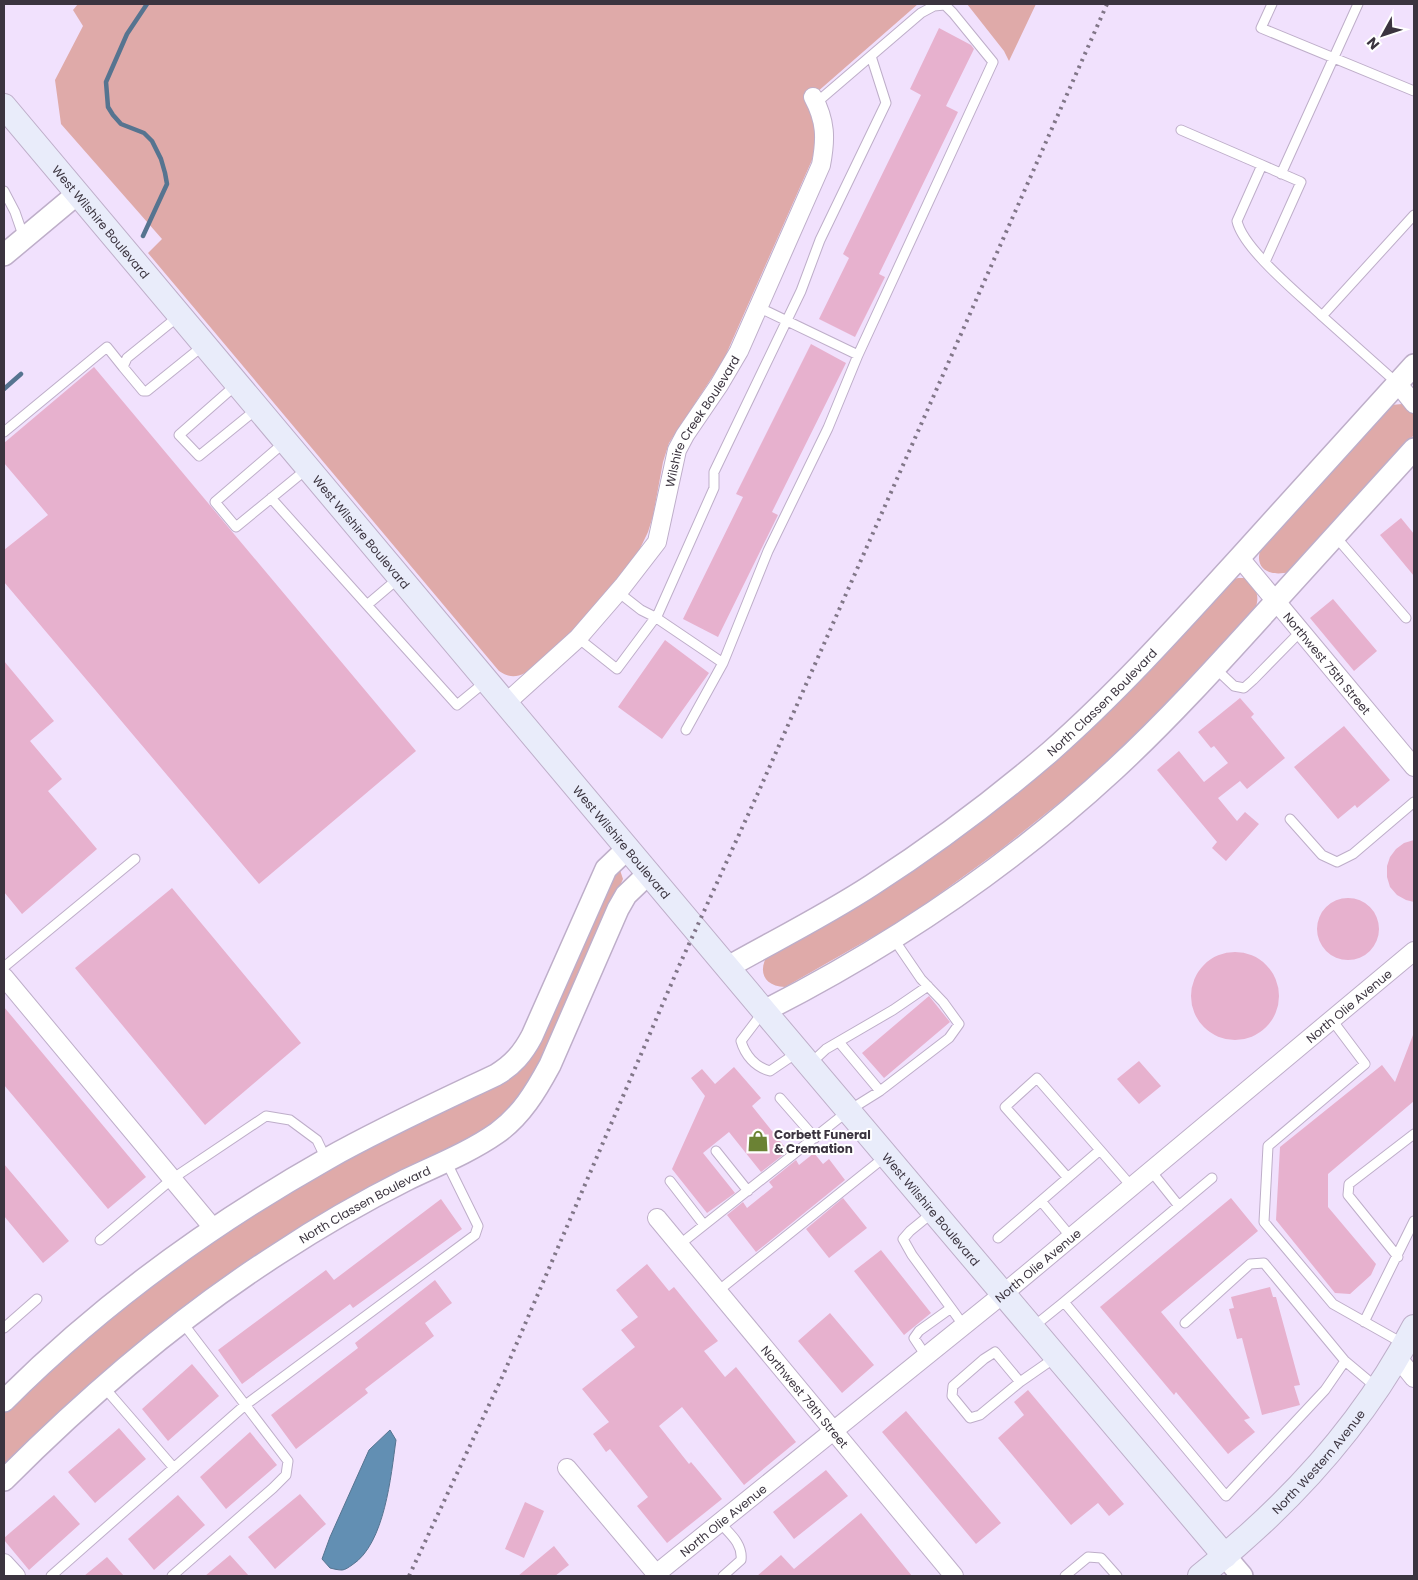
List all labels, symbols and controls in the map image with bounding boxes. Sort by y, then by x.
north arrow [1358,10,1408,60]
text: N [1362,33,1384,54]
street label: West Wilshire Boulevard [49,161,154,282]
street label: Wilshire Creek Boulevard [661,352,743,489]
street label: West Wilshire Boulevard [309,471,414,592]
street label: Northwest 75th Street [1280,608,1375,718]
street label: North Classen Boulevard [1043,644,1160,760]
street label: West Wilshire Boulevard [569,782,675,902]
street label: North Olie Avenue [1302,965,1395,1046]
place label: Corbett Funeral & Cremation [774,1126,871,1157]
shop icon: Corbett Funeral & Cremation [745,1128,771,1154]
street label: West Wilshire Boulevard [879,1149,984,1269]
street label: North Classen Boulevard [296,1161,433,1247]
street label: North Olie Avenue [991,1224,1084,1306]
street label: Northwest 79th Street [758,1342,853,1451]
street label: North Western Avenue [1268,1406,1369,1517]
street label: North Olie Avenue [676,1480,770,1560]

